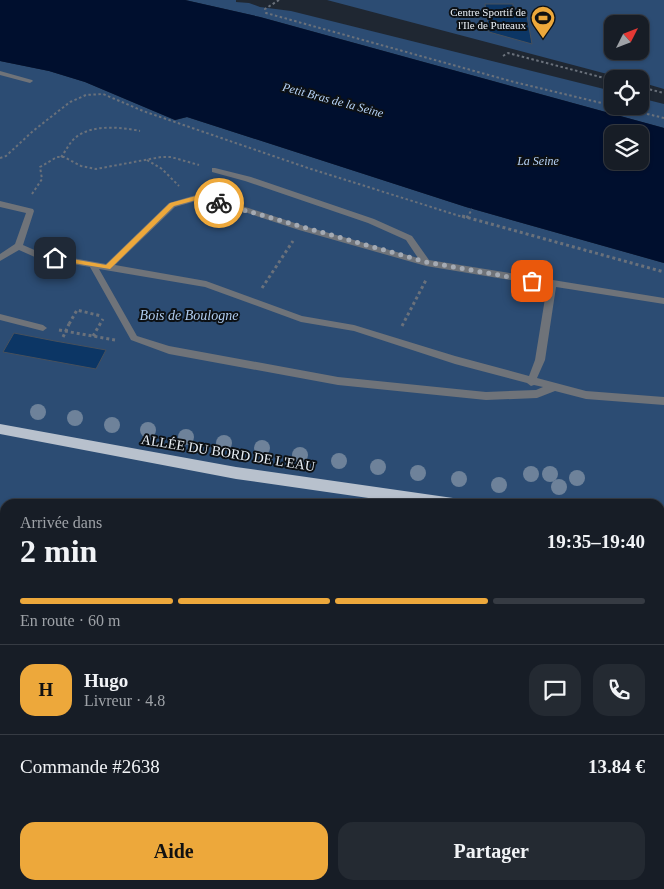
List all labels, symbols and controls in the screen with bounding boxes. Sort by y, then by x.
sports icon: Centre Sportif de l'Ile de Puteaux [530,5,556,39]
place label: Centre Sportif de l'Ile de Puteaux [450,6,526,31]
north arrow [604,15,649,60]
map controls [604,15,649,170]
button: locate [604,70,649,115]
water label: Petit Bras de la Seine [280,80,386,120]
button: layers [604,125,649,170]
water label: La Seine [516,154,559,168]
courier [194,178,244,228]
icon: bike [205,189,233,217]
pin [34,237,76,279]
icon: home [41,244,69,272]
pin [511,260,553,302]
icon: bag [518,267,546,295]
park label: Bois de Boulogne [140,308,238,323]
street label: ALLÉE DU BORD DE L'EAU [140,431,316,474]
text: Arrivée dans [20,514,102,531]
text: 19:35–19:40 [547,531,645,552]
text: 2 min [20,533,97,569]
text: En route · 60 m [20,612,120,629]
button: chat [529,664,581,716]
button: phone [593,664,645,716]
text: Hugo [84,670,128,691]
text: H [39,679,53,700]
text: Livreur · 4.8 [84,692,165,709]
text: Commande #2638 [20,756,160,777]
text: 13.84 € [588,756,645,777]
button: Aide [20,822,328,880]
button: Partager [338,822,645,880]

